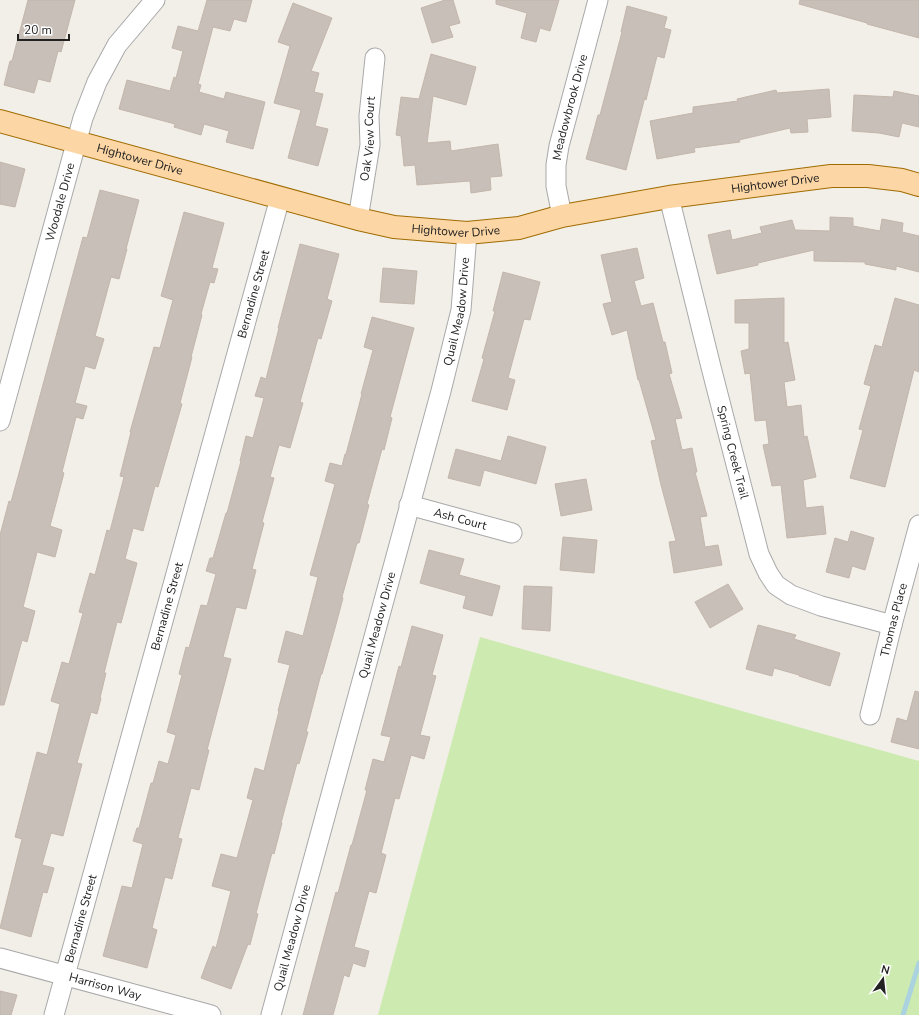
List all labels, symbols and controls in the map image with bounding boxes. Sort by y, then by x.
scale bar [18,16,69,42]
text: 20 m [24,22,52,38]
street label: Meadowbrook Drive [549,53,591,161]
street label: Oak View Court [356,95,379,182]
street label: Hightower Drive [95,140,185,179]
street label: Woodale Drive [42,161,78,243]
street label: Hightower Drive [730,170,820,197]
street label: Hightower Drive [411,220,501,241]
street label: Bernadine Street [234,247,273,340]
street label: Quail Meadow Drive [440,257,473,367]
street label: Spring Creek Trail [713,404,753,501]
street label: Ash Court [432,504,489,534]
street label: Bernadine Street [147,560,187,652]
street label: Quail Meadow Drive [355,570,399,680]
street label: Thomas Place [877,581,911,658]
street label: Bernadine Street [61,872,101,965]
street label: Quail Meadow Drive [270,883,314,993]
north arrow [863,959,903,999]
text: N [880,962,891,978]
street label: Harrison Way [67,969,144,1004]

